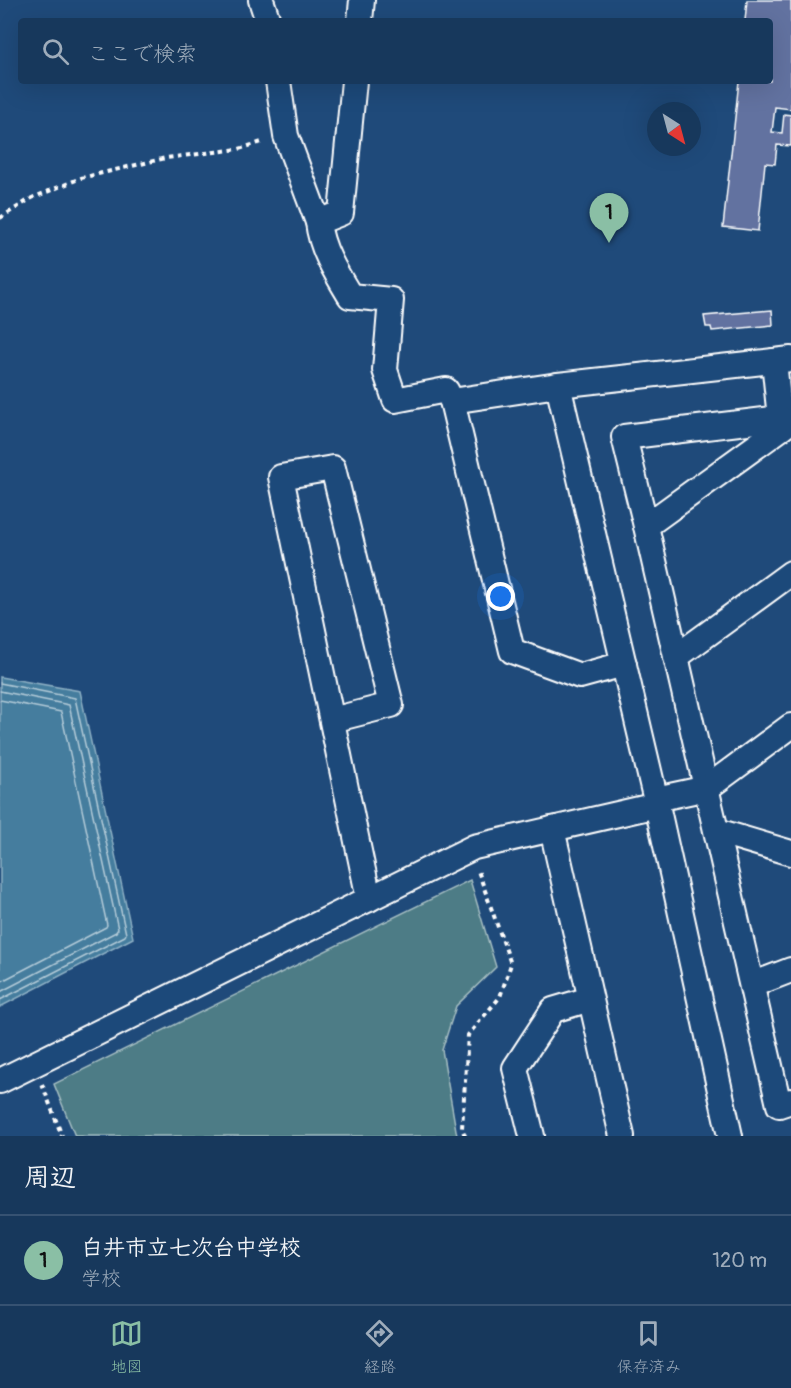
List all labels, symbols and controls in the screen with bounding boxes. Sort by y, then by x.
search box [18,18,773,84]
icon: search [39,35,72,68]
text: ここで検索 [87,40,197,68]
north arrow [647,102,701,156]
pin: 1 [590,194,628,243]
your location [486,582,515,611]
text: 周辺 [24,1162,76,1194]
text: 白井市立七次台中学校 [81,1234,301,1262]
text: 1 [40,1248,47,1273]
text: 120 m [712,1248,767,1273]
text: 学校 [81,1266,121,1291]
tab: 地図 [110,1317,143,1377]
tab: 経路 [363,1317,396,1377]
tab: 保存済み [617,1317,681,1377]

